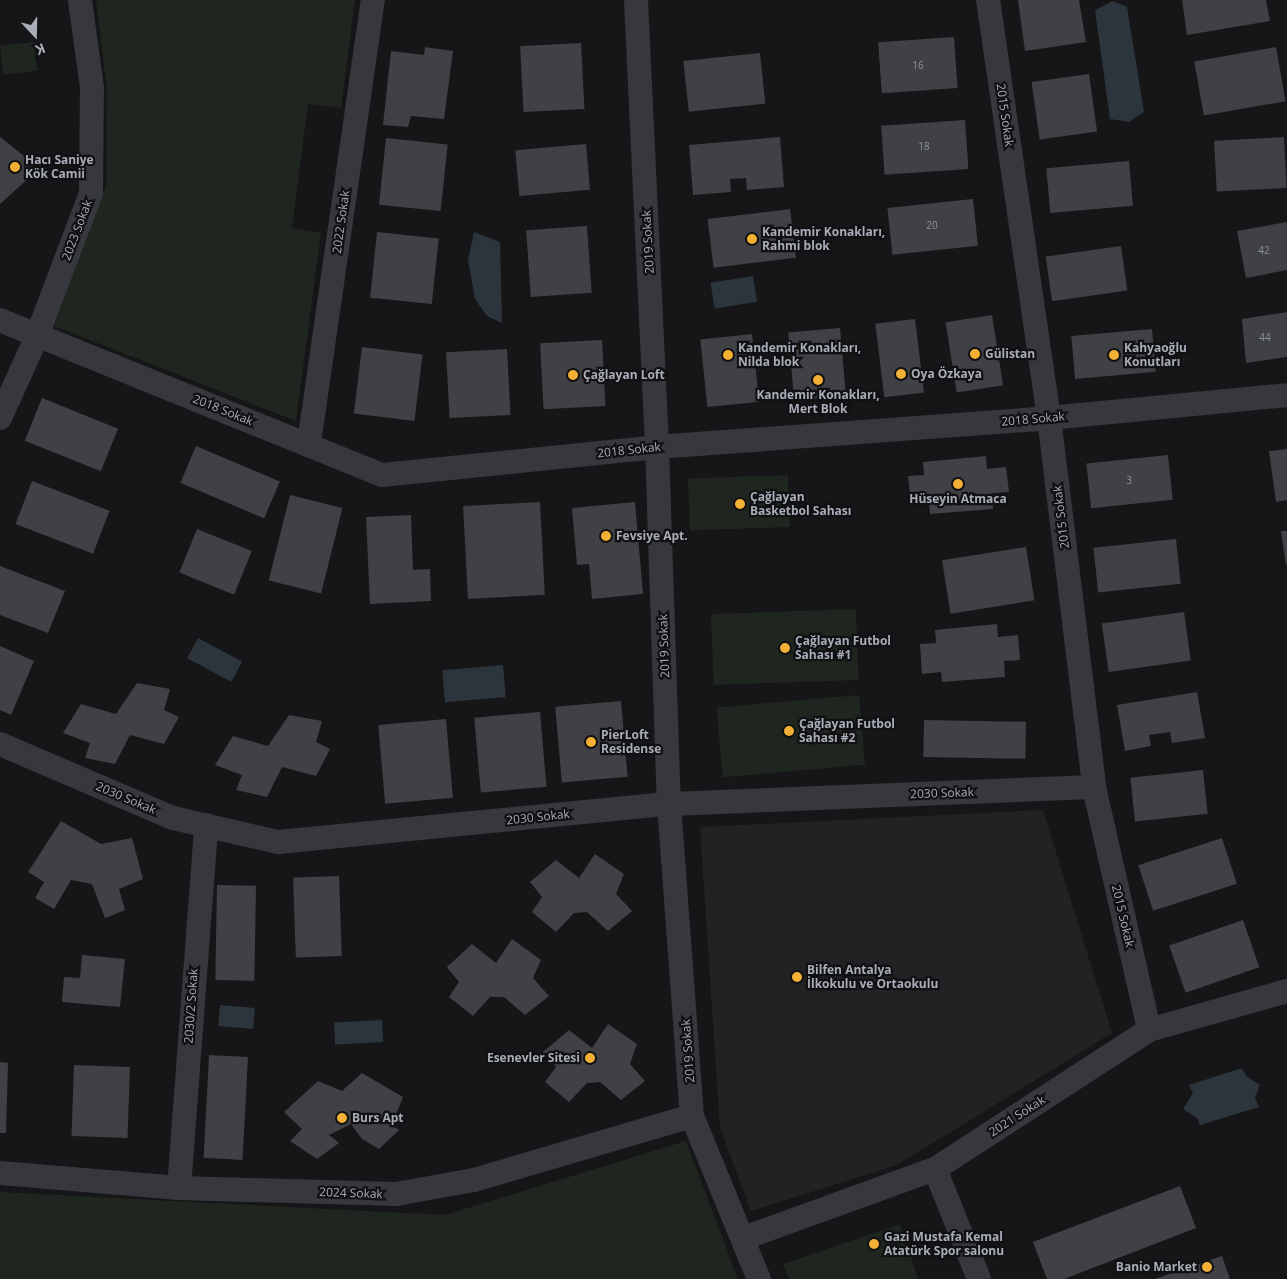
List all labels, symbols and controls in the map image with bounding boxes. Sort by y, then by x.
north arrow [10,10,60,60]
text: K [33,39,48,60]
house number: 16 [912,60,924,72]
street label: 2015 Sokak [993,82,1017,148]
house number: 18 [918,141,930,153]
place label: Hacı Saniye Kök Camii [25,153,94,181]
marker: Hacı Saniye Kök Camii [9,161,21,173]
street label: 2022 Sokak [329,189,353,255]
street label: 2023 Sokak [59,198,95,262]
street label: 2019 Sokak [639,210,657,274]
house number: 20 [926,220,938,232]
place label: Kandemir Konakları, Rahmi blok [762,225,885,253]
marker: Kandemir Konakları, Rahmi blok [746,233,758,245]
house number: 42 [1258,245,1270,257]
house number: 44 [1259,332,1271,344]
place label: Kandemir Konakları, Nilda blok [738,341,861,369]
place label: Kahyaoğlu Konutları [1124,341,1187,369]
place label: Gülistan [985,347,1035,361]
marker: Gülistan [969,348,981,360]
marker: Kandemir Konakları, Nilda blok [722,349,734,361]
marker: Kahyaoğlu Konutları [1108,349,1120,361]
place label: Oya Özkaya [911,367,982,381]
place label: Çağlayan Loft [583,368,665,382]
marker: Oya Özkaya [895,368,907,380]
marker: Çağlayan Loft [567,369,579,381]
marker: Kandemir Konakları, Mert Blok [812,374,824,386]
place label: Kandemir Konakları, Mert Blok [756,388,880,416]
street label: 2018 Sokak [191,391,255,429]
street label: 2018 Sokak [1001,409,1065,429]
street label: 2018 Sokak [597,440,661,460]
house number: 3 [1126,475,1132,487]
marker: Hüseyin Atmaca [952,478,964,490]
street label: 2015 Sokak [1050,485,1072,549]
place label: Çağlayan Basketbol Sahası [750,490,851,518]
place label: Hüseyin Atmaca [909,492,1007,506]
marker: Çağlayan Basketbol Sahası [734,498,746,510]
place label: Fevsiye Apt. [616,529,688,543]
marker: Fevsiye Apt. [600,530,612,542]
street label: 2019 Sokak [656,614,672,678]
place label: Çağlayan Futbol Sahası #1 [795,634,891,662]
marker: Çağlayan Futbol Sahası #1 [779,642,791,654]
place label: Çağlayan Futbol Sahası #2 [799,717,895,745]
marker: Çağlayan Futbol Sahası #2 [783,725,795,737]
place label: PierLoft Residense [601,728,661,756]
marker: PierLoft Residense [585,736,597,748]
street label: 2030 Sokak [94,779,158,817]
street label: 2030 Sokak [910,785,974,801]
street label: 2030 Sokak [506,807,570,827]
street label: 2015 Sokak [1109,883,1137,949]
place label: Bilfen Antalya İlkokulu ve Ortaokulu [807,963,938,991]
street label: 2030/2 Sokak [181,968,201,1044]
marker: Bilfen Antalya İlkokulu ve Ortaokulu [791,971,803,983]
street label: 2019 Sokak [679,1019,697,1083]
place label: Esenevler Sitesi [487,1051,580,1065]
marker: Esenevler Sitesi [584,1052,596,1064]
street label: 2021 Sokak [986,1093,1048,1139]
place label: Burs Apt [352,1111,404,1125]
marker: Burs Apt [336,1112,348,1124]
street label: 2024 Sokak [319,1185,383,1201]
place label: Gazi Mustafa Kemal Atatürk Spor salonu [884,1230,1004,1258]
marker: Gazi Mustafa Kemal Atatürk Spor salonu [868,1238,880,1250]
place label: Banio Market [1116,1260,1197,1274]
marker: Banio Market [1201,1261,1213,1273]

